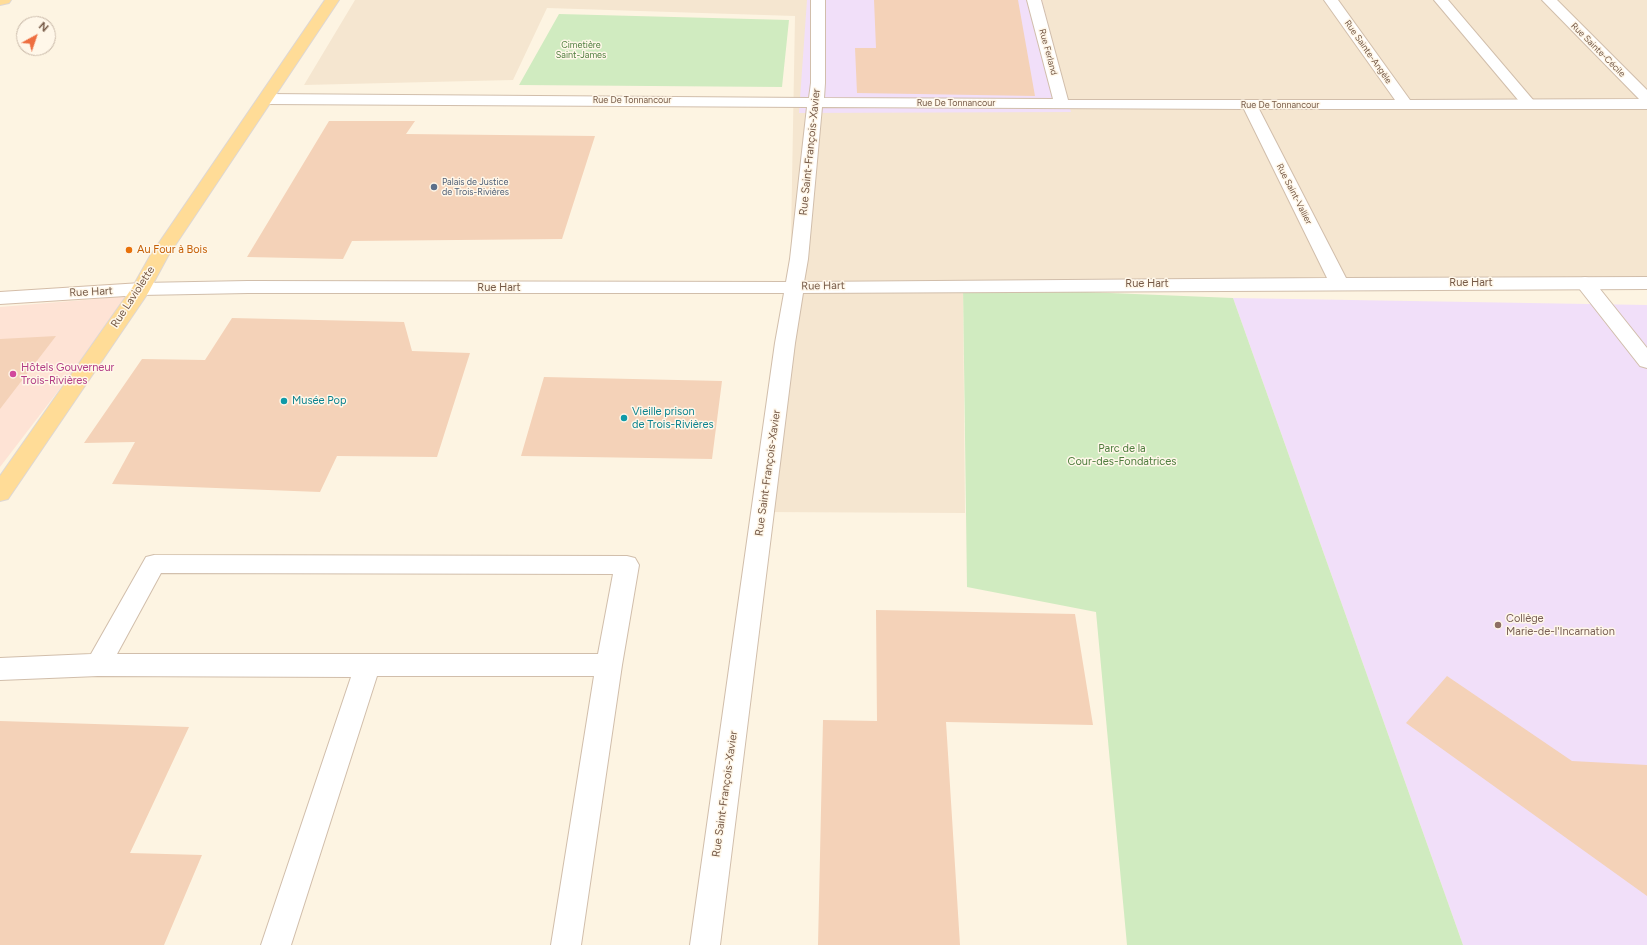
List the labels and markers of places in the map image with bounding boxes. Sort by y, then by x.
place label: Palais de Justice de Trois-Rivières [442,177,509,198]
marker: Palais de Justice de Trois-Rivières [429,182,439,192]
place label: Au Four à Bois [137,243,207,257]
marker: Au Four à Bois [124,245,134,255]
place label: Hôtels Gouverneur Trois-Rivières [21,361,114,387]
marker: Hôtels Gouverneur Trois-Rivières [8,369,18,379]
place label: Musée Pop [292,394,346,408]
marker: Musée Pop [279,396,289,406]
place label: Vieille prison de Trois-Rivières [632,405,714,431]
marker: Vieille prison de Trois-Rivières [619,413,629,423]
place label: Collège Marie-de-l'Incarnation [1506,612,1615,638]
marker: Collège Marie-de-l'Incarnation [1493,620,1503,630]

